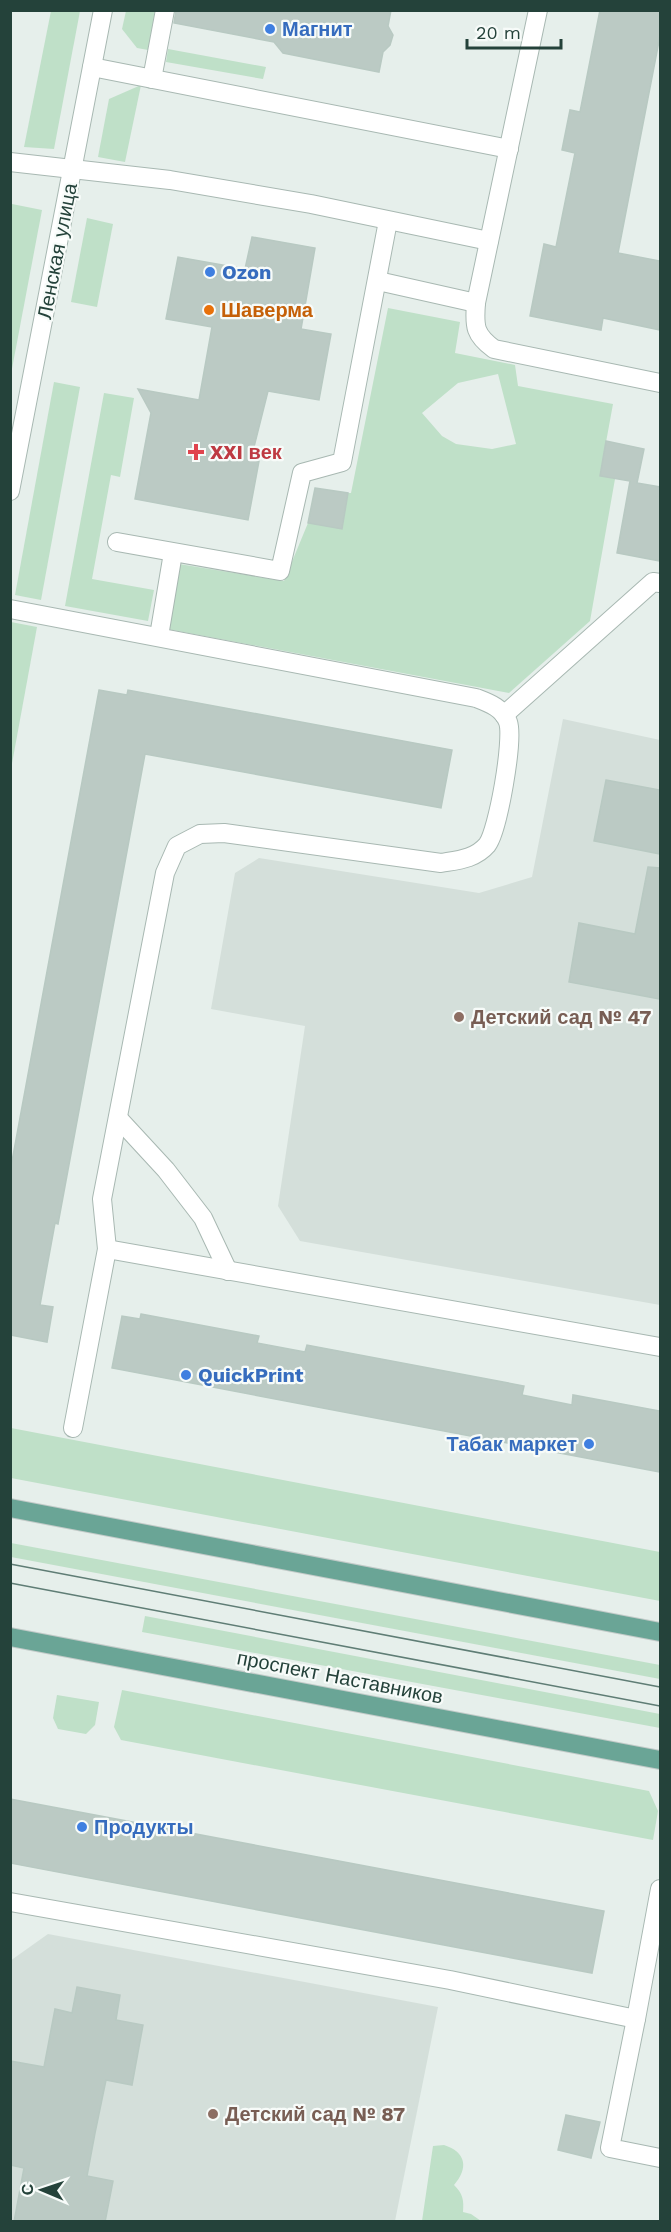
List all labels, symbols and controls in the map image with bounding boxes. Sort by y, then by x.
scale bar [467,12,562,50]
place label: Магнит [282,17,353,41]
marker: Магнит [263,22,277,36]
text: 20 m [476,22,521,43]
street label: Ленская улица [32,180,82,321]
place label: Ozon [222,260,271,284]
marker: Ozon [203,265,217,279]
place label: Шаверма [221,298,314,322]
marker: Шаверма [202,303,216,317]
place label: XXI век [210,440,283,464]
marker: XXI век [187,443,205,461]
place label: Детский сад № 47 [471,1005,651,1029]
marker: Детский сад № 47 [452,1010,466,1024]
place label: QuickPrint [198,1363,304,1387]
marker: QuickPrint [179,1368,193,1382]
place label: Табак маркет [446,1432,577,1456]
marker: Табак маркет [582,1437,596,1451]
street label: проспект Наставников [235,1645,445,1709]
place label: Продукты [94,1815,194,1839]
marker: Продукты [75,1820,89,1834]
place label: Детский сад № 87 [225,2102,405,2126]
marker: Детский сад № 87 [206,2107,220,2121]
north arrow [12,2160,72,2220]
text: С [18,2183,37,2196]

